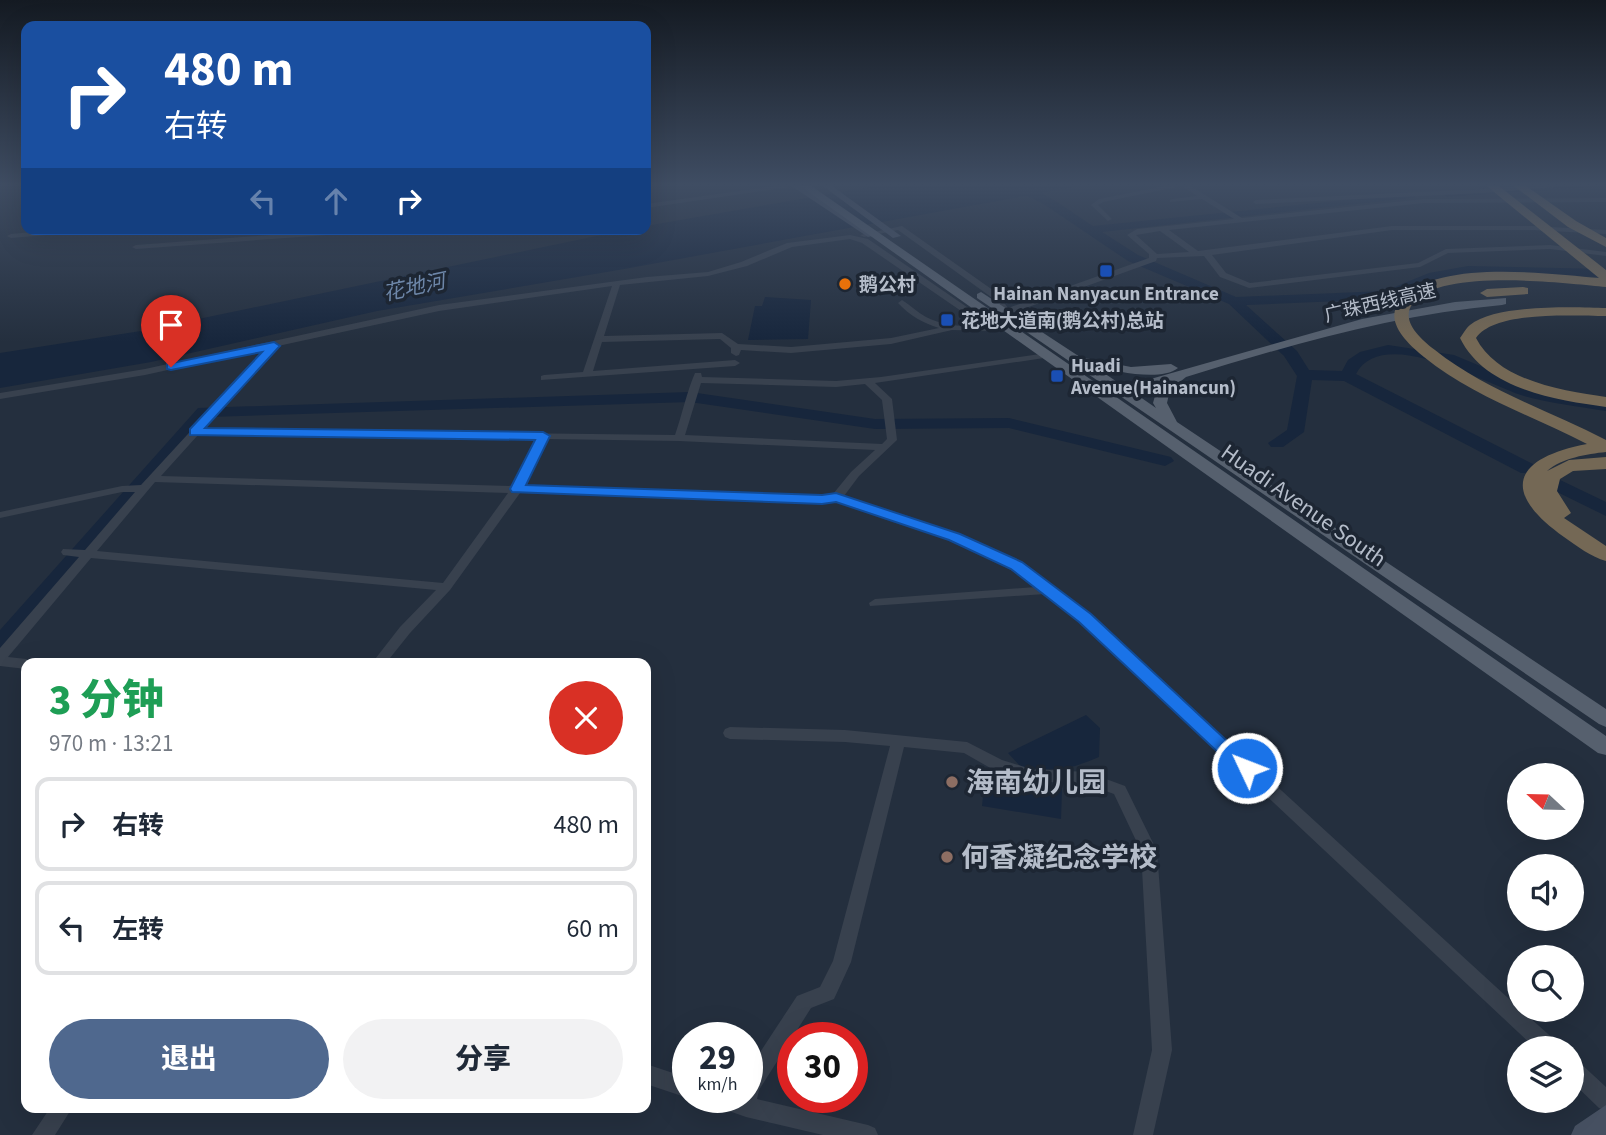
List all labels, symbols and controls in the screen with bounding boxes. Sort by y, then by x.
text: 480 m [164,35,293,105]
icon: right [49,49,140,140]
text: 右转 [164,104,228,150]
icon: left [244,182,282,220]
icon: ahead [317,182,355,220]
icon: right [390,182,428,220]
marker: Hainan Nanyacun Entrance [1098,263,1114,279]
water label: 花地河 [380,265,452,308]
place label: 鹅公村 [859,272,916,299]
marker: 鹅公村 [837,276,853,292]
street label: 广珠西线高速 [1322,277,1439,329]
place label: Hainan Nanyacun Entrance [993,281,1219,308]
pin [141,295,201,367]
icon: arrive [152,306,190,344]
place label: 花地大道南(鹅公村)总站 [961,308,1164,335]
marker: 花地大道南(鹅公村)总站 [939,312,955,328]
place label: Huadi Avenue(Hainancun) [1070,353,1236,402]
marker: Huadi Avenue(Hainancun) [1049,368,1065,384]
street label: Huadi Avenue South [1214,436,1393,575]
text: 3 分钟 [49,671,164,731]
button: close [549,681,623,755]
text: 970 m · 13:21 [49,727,173,760]
position arrow [1210,731,1284,805]
place label: 海南幼儿园 [966,763,1106,803]
north arrow [1507,763,1584,840]
map controls [1507,763,1584,1113]
marker: 海南幼儿园 [944,774,960,790]
icon: right [53,805,91,843]
text: 480 m [553,806,619,843]
text: 右转 [112,807,164,844]
place label: 何香凝纪念学校 [961,838,1157,878]
marker: 何香凝纪念学校 [939,849,955,865]
button: sound [1507,854,1584,931]
icon: left [53,909,91,947]
text: 60 m [566,910,619,947]
text: 左转 [112,911,164,948]
button: search [1507,945,1584,1022]
button: 退出 [49,1019,329,1099]
button: 分享 [343,1019,623,1099]
speed limit sign: 30 [777,1022,868,1113]
text: 29 [699,1033,736,1083]
button: layers [1507,1036,1584,1113]
text: km/h [698,1072,737,1097]

